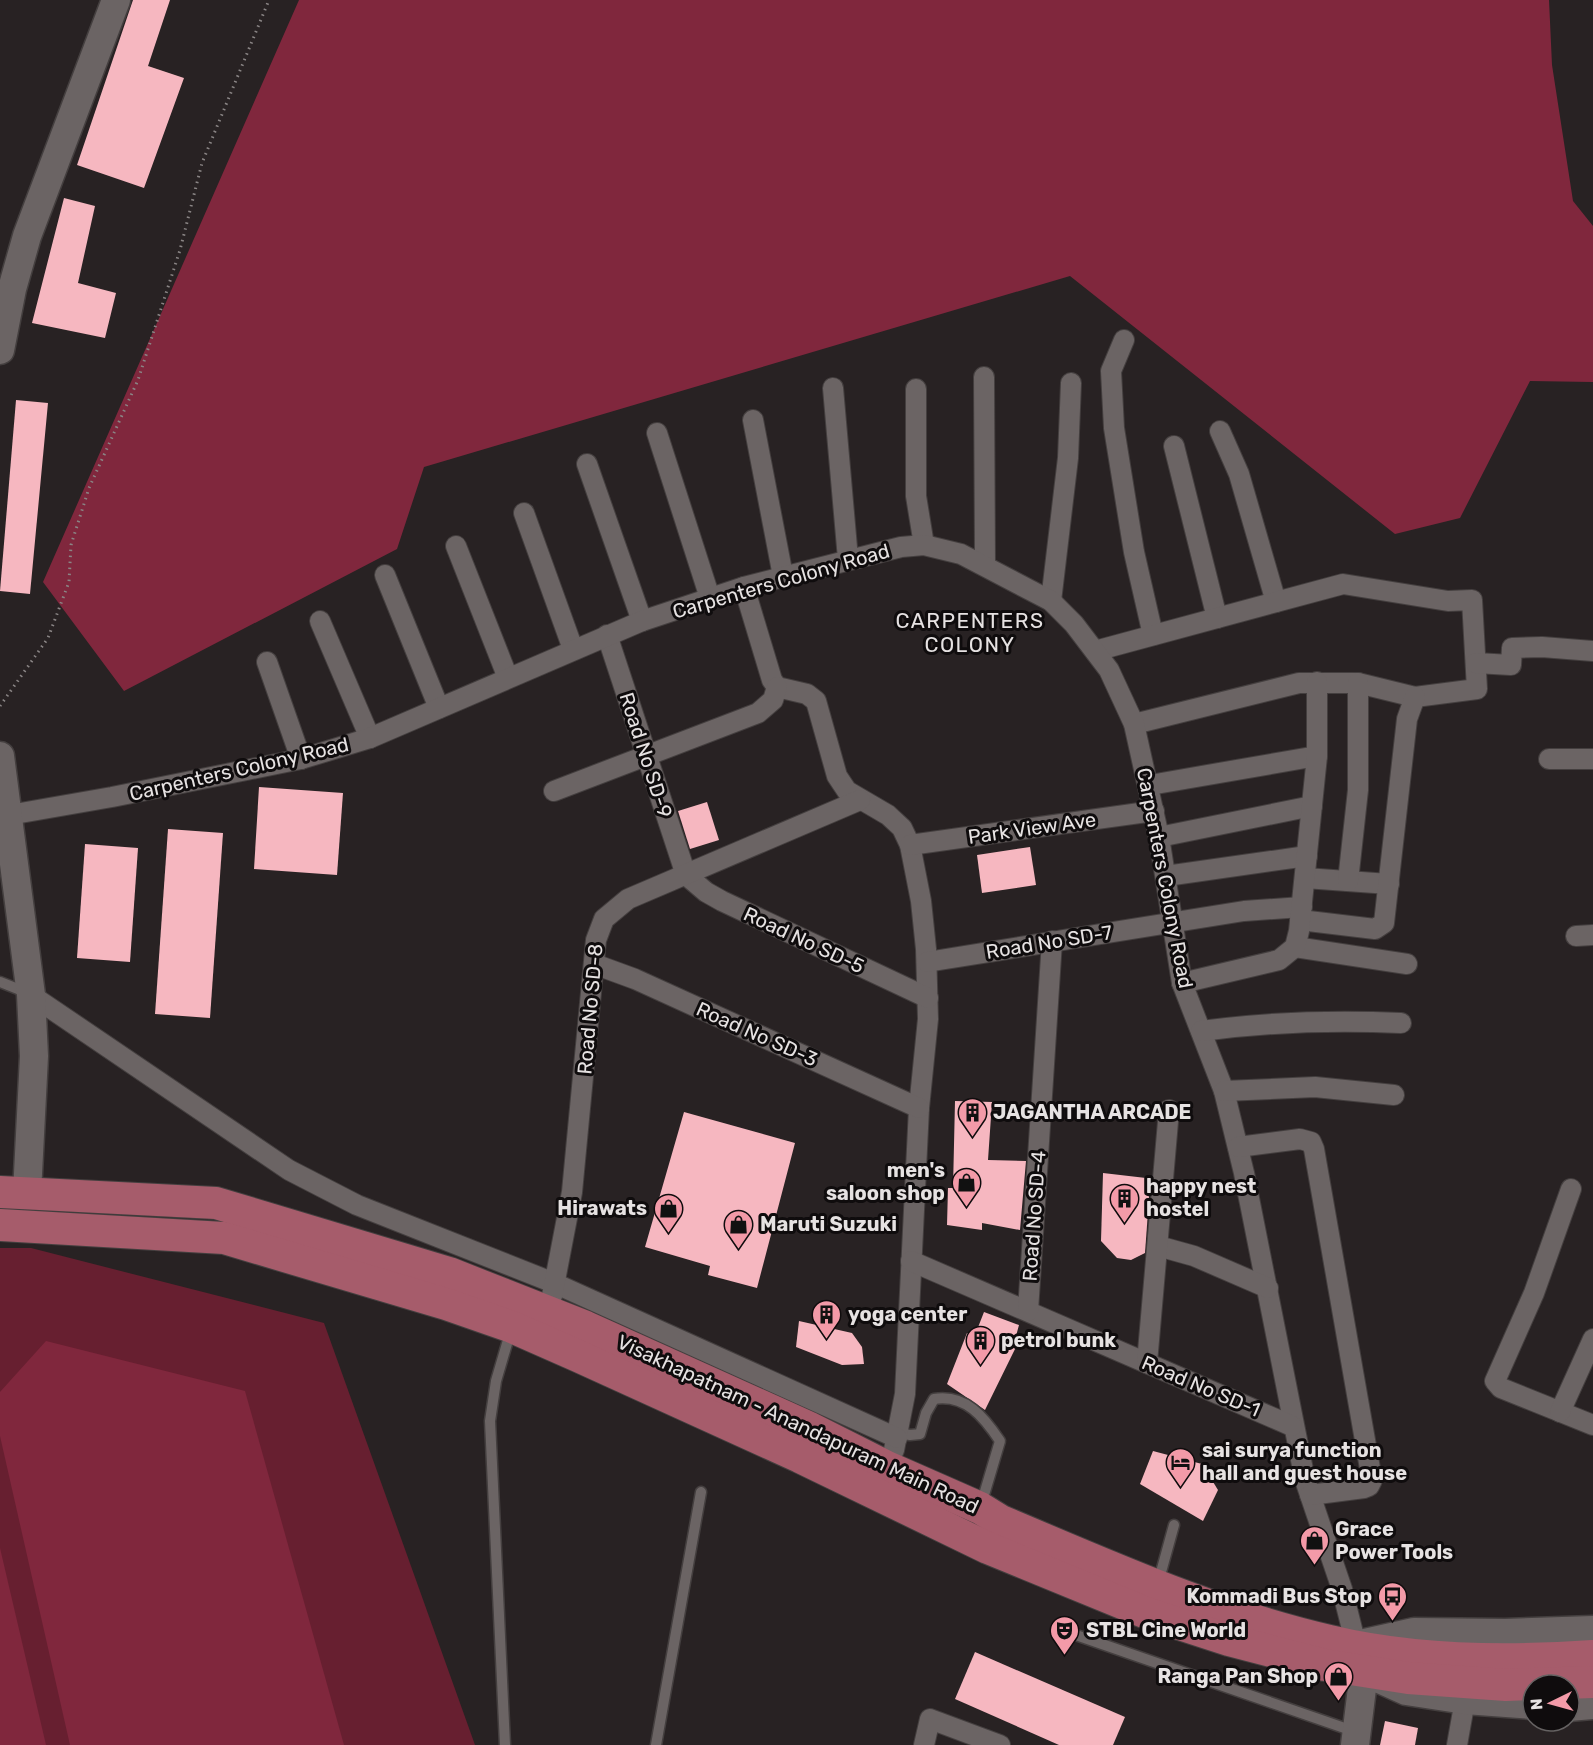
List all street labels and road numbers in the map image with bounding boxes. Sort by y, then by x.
street label: Carpenters Colony Road [670,539,892,623]
street label: Road No SD-9 [614,689,678,821]
street label: Carpenters Colony Road [127,732,351,806]
street label: Carpenters Colony Road [1132,766,1198,990]
street label: Park View Ave [966,807,1098,849]
street label: Road No SD-5 [740,902,868,978]
street label: Road No SD-7 [984,920,1114,964]
street label: Road No SD-8 [572,943,608,1075]
street label: Road No SD-3 [693,997,821,1071]
street label: Road No SD-4 [1017,1150,1051,1282]
street label: Visakhapatnam - Anandapuram Main Road [613,1329,983,1519]
street label: Road No SD-1 [1138,1350,1264,1422]

